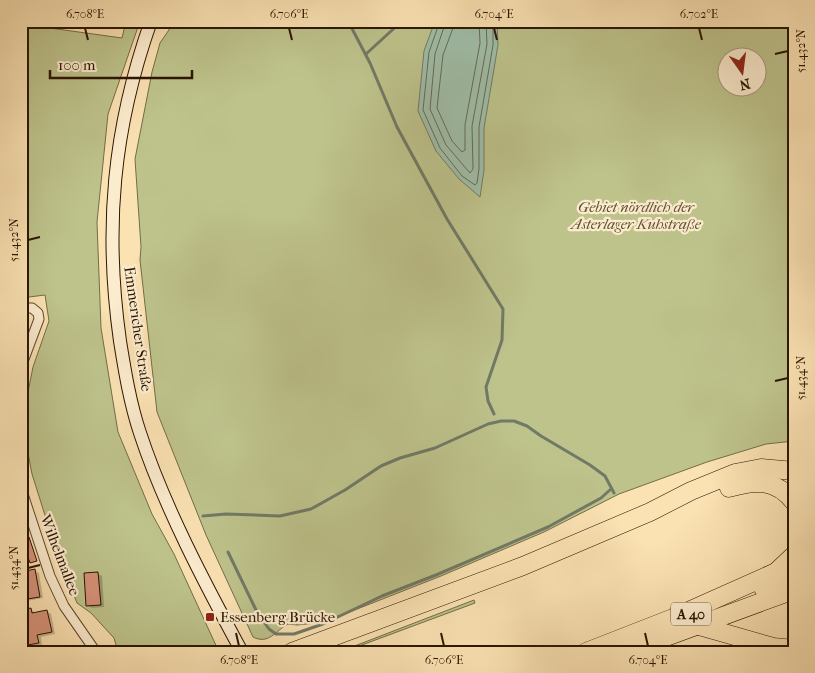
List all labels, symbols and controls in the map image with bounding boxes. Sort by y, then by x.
text: 6.708°E [66,7,104,21]
text: 6.706°E [270,7,308,21]
text: 6.704°E [474,7,514,21]
text: 6.702°E [680,7,718,21]
text: 51.432°N [794,29,808,73]
scale bar [50,48,192,80]
north arrow [718,48,768,98]
text: 100 m [58,56,96,74]
text: N [737,75,752,94]
park label: Gebiet nördlich der Asterlager Kuhstraße [569,198,702,233]
text: 51.432°N [7,218,21,262]
street label: Emmericher Straße [120,265,156,393]
text: 51.434°N [794,356,808,400]
street label: Wilhelmallee [36,511,84,599]
text: 51.434°N [7,546,21,590]
road number: A 40 [671,602,711,626]
place label: Essenberg Brücke [220,608,336,626]
marker: Essenberg Brücke [204,611,216,623]
text: 6.708°E [220,653,258,667]
text: 6.706°E [425,653,463,667]
text: 6.704°E [628,653,668,667]

